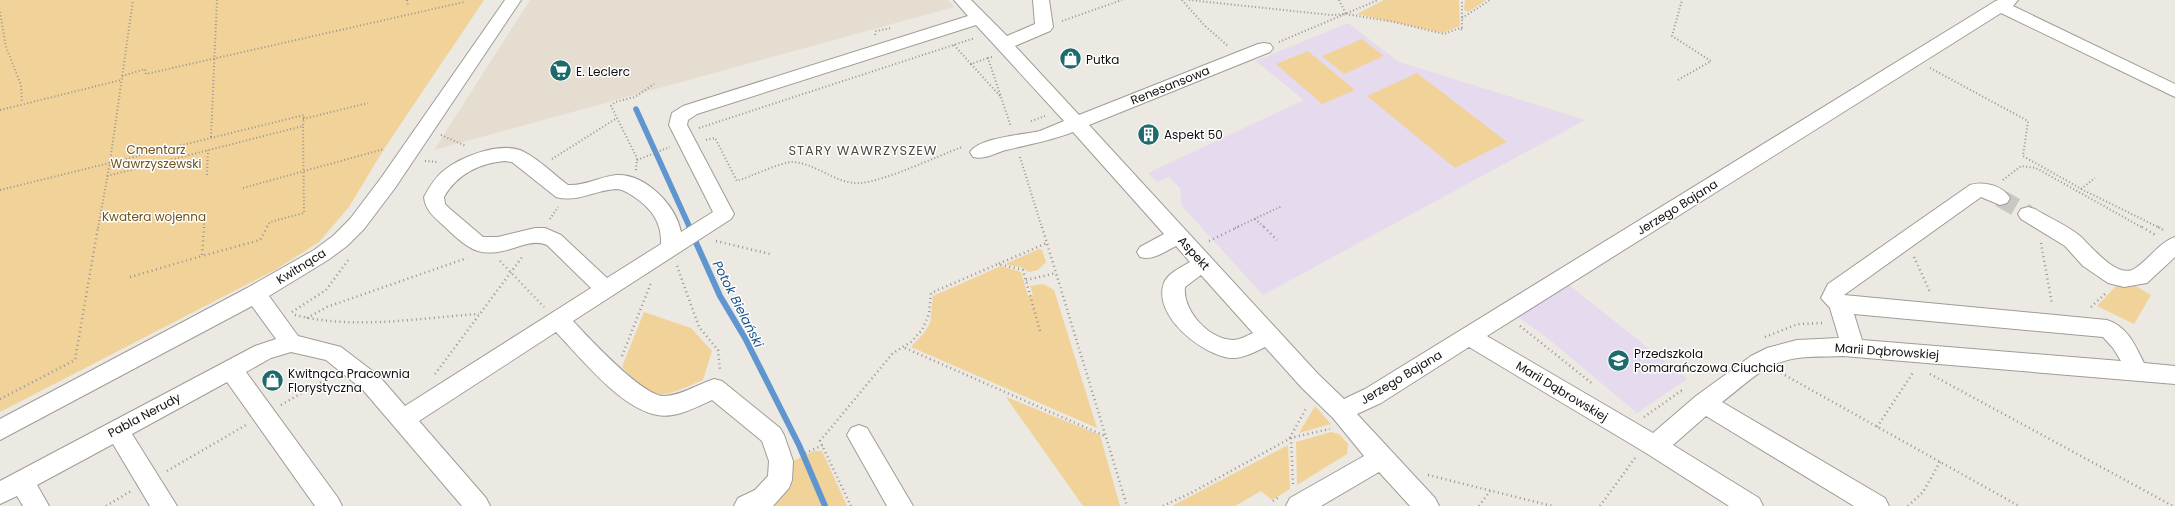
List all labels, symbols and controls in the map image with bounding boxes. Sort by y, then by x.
shop icon: Putka [1057,46,1083,72]
place label: Putka [1086,51,1119,68]
supermarket icon: E. Leclerc [547,58,573,84]
street label: Renesansowa [1128,61,1212,109]
place label: E. Leclerc [576,63,630,80]
building icon: Aspekt 50 [1136,121,1162,147]
place label: Aspekt 50 [1164,126,1223,143]
park label: Cmentarz Wawrzyszewski [111,141,201,172]
district label: STARY WAWRZYSZEW [788,141,938,160]
street label: Jerzego Bajana [1633,175,1721,239]
park label: Kwatera wojenna [102,208,206,225]
street label: Aspekt [1174,232,1214,274]
street label: Kwitnąca [273,244,329,288]
water label: Potok Bielański [708,257,769,352]
street label: Marii Dąbrowskiej [1834,339,1940,363]
place label: Przedszkola Pomarańczowa Ciuchcia [1634,345,1784,376]
street label: Jerzego Bajana [1357,346,1445,408]
school or university icon: Przedszkola Pomarańczowa Ciuchcia [1605,347,1631,373]
street label: Marii Dąbrowskiej [1513,357,1611,425]
place label: Kwitnąca Pracownia Florystyczna [288,365,410,396]
shop icon: Kwitnąca Pracownia Florystyczna [259,367,285,393]
street label: Pabla Nerudy [105,389,184,441]

